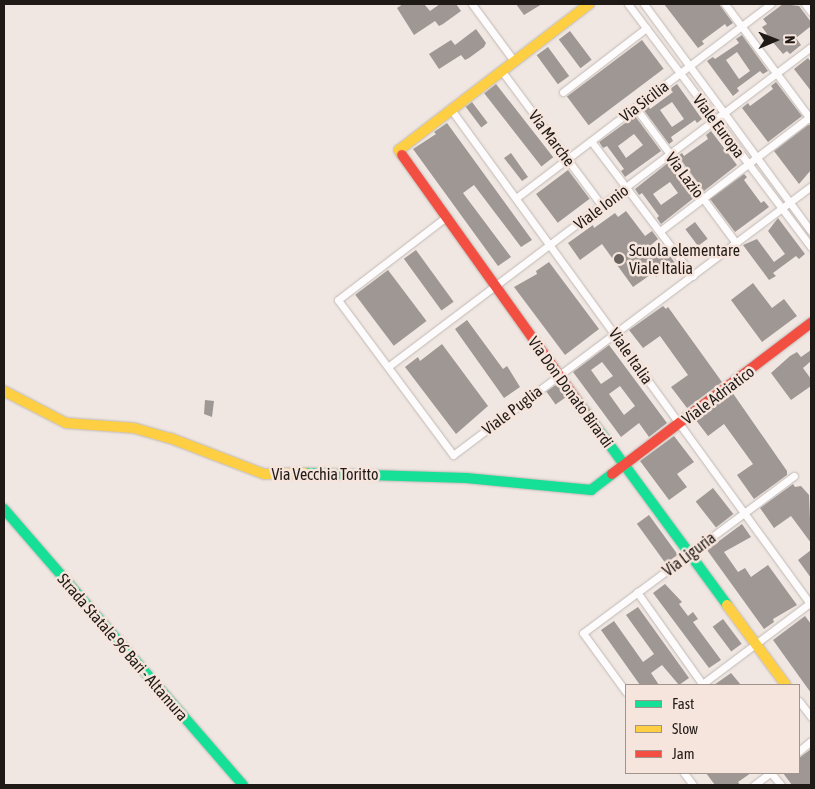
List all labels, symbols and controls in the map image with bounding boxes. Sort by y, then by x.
north arrow [750,15,800,65]
text: N [782,35,798,44]
street label: Via Sicilia [616,76,672,126]
street label: Viale Europa [689,91,749,161]
street label: Via Marche [525,106,579,170]
street label: Via Lazio [662,149,708,201]
street label: Viale Ionio [570,180,632,234]
place label: Scuola elementare Viale Italia [629,240,740,278]
marker: Scuola elementare Viale Italia [613,253,625,265]
street label: Viale Italia [605,324,657,388]
street label: Via Don Donato Birardi [524,333,618,451]
street label: Viale Adriatico [678,362,758,428]
street label: Viale Puglia [478,381,546,439]
street label: Via Vecchia Toritto [271,464,379,484]
street label: Via Liguria [659,528,719,580]
street label: Strada Statale 96 Bari - Altamura [54,569,192,725]
legend [625,684,800,774]
text: Fast [672,695,694,712]
text: Slow [672,720,698,737]
text: Jam [672,745,695,762]

